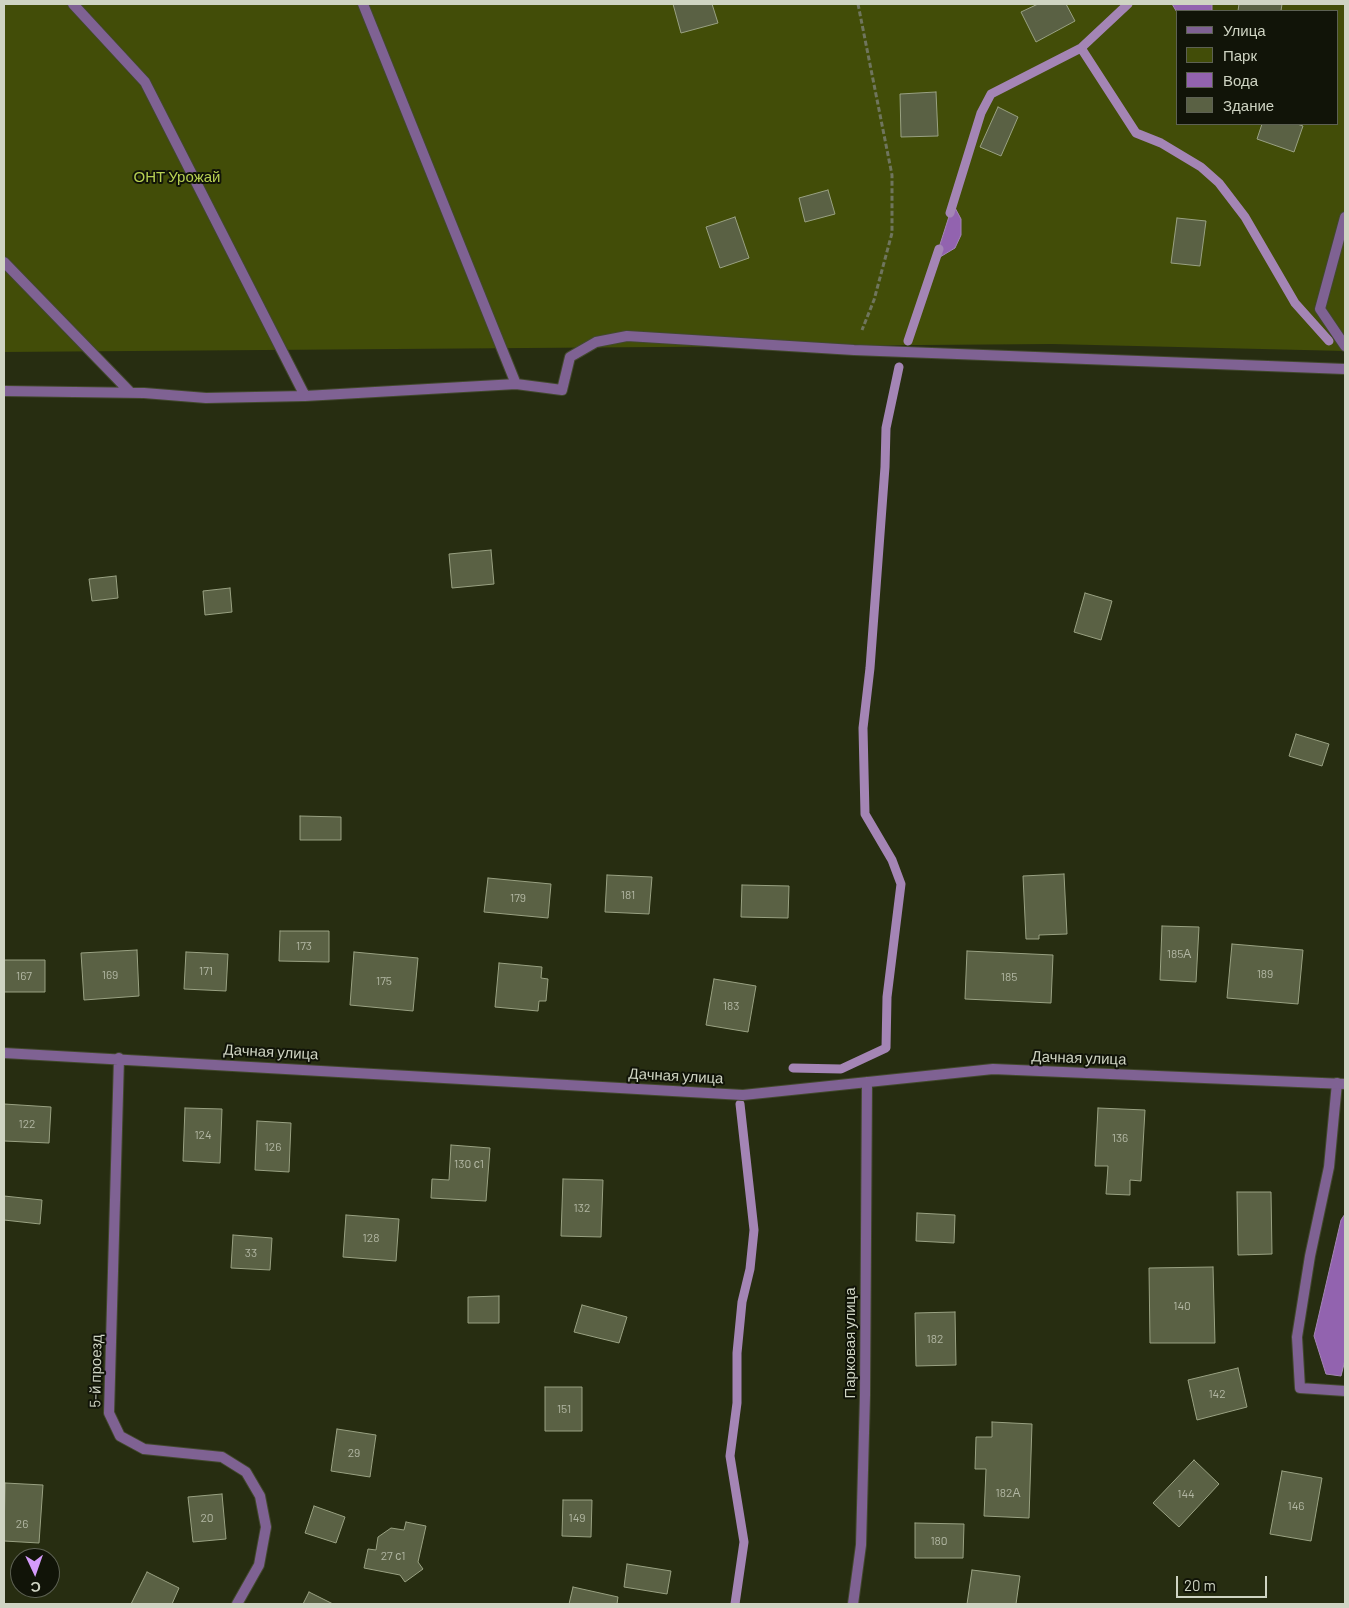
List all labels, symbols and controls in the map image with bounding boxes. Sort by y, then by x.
legend [1176,10,1339,125]
text: Улица [1223,21,1266,39]
text: Парк [1223,46,1257,64]
text: Вода [1223,71,1258,89]
text: Здание [1223,96,1274,114]
park label: ОНТ Урожай [134,168,220,186]
house number: 181 [621,888,635,902]
house number: 179 [510,891,526,905]
house number: 173 [296,939,312,953]
house number: 185А [1167,947,1191,961]
house number: 171 [199,964,213,978]
house number: 189 [1257,967,1273,981]
house number: 169 [102,968,118,982]
house number: 167 [16,969,32,983]
house number: 185 [1001,970,1017,984]
house number: 175 [376,974,392,988]
house number: 183 [723,999,739,1013]
street label: Дачная улица [223,1041,319,1063]
street label: Дачная улица [1031,1047,1127,1069]
street label: Дачная улица [628,1065,724,1087]
house number: 122 [18,1117,36,1131]
house number: 124 [194,1128,212,1142]
house number: 136 [1112,1131,1128,1145]
house number: 126 [265,1140,281,1154]
house number: 130 с1 [454,1157,484,1171]
house number: 132 [574,1201,590,1215]
house number: 128 [363,1231,379,1245]
house number: 33 [245,1246,257,1260]
street label: Парковая улица [841,1287,859,1399]
house number: 140 [1173,1299,1191,1313]
house number: 182 [927,1332,943,1346]
street label: 5-й проезд [86,1334,106,1408]
house number: 142 [1208,1387,1226,1401]
house number: 151 [557,1402,571,1416]
house number: 29 [348,1446,360,1460]
house number: 182А [996,1486,1020,1500]
house number: 144 [1177,1487,1195,1501]
house number: 146 [1288,1499,1304,1513]
house number: 20 [200,1511,214,1525]
house number: 149 [568,1511,586,1525]
house number: 26 [16,1517,28,1531]
house number: 180 [930,1534,948,1548]
north arrow [10,1548,60,1598]
house number: 27 с1 [381,1549,405,1563]
scale bar [1179,1566,1270,1598]
text: 20 m [1184,1576,1216,1594]
text: С [30,1579,41,1596]

